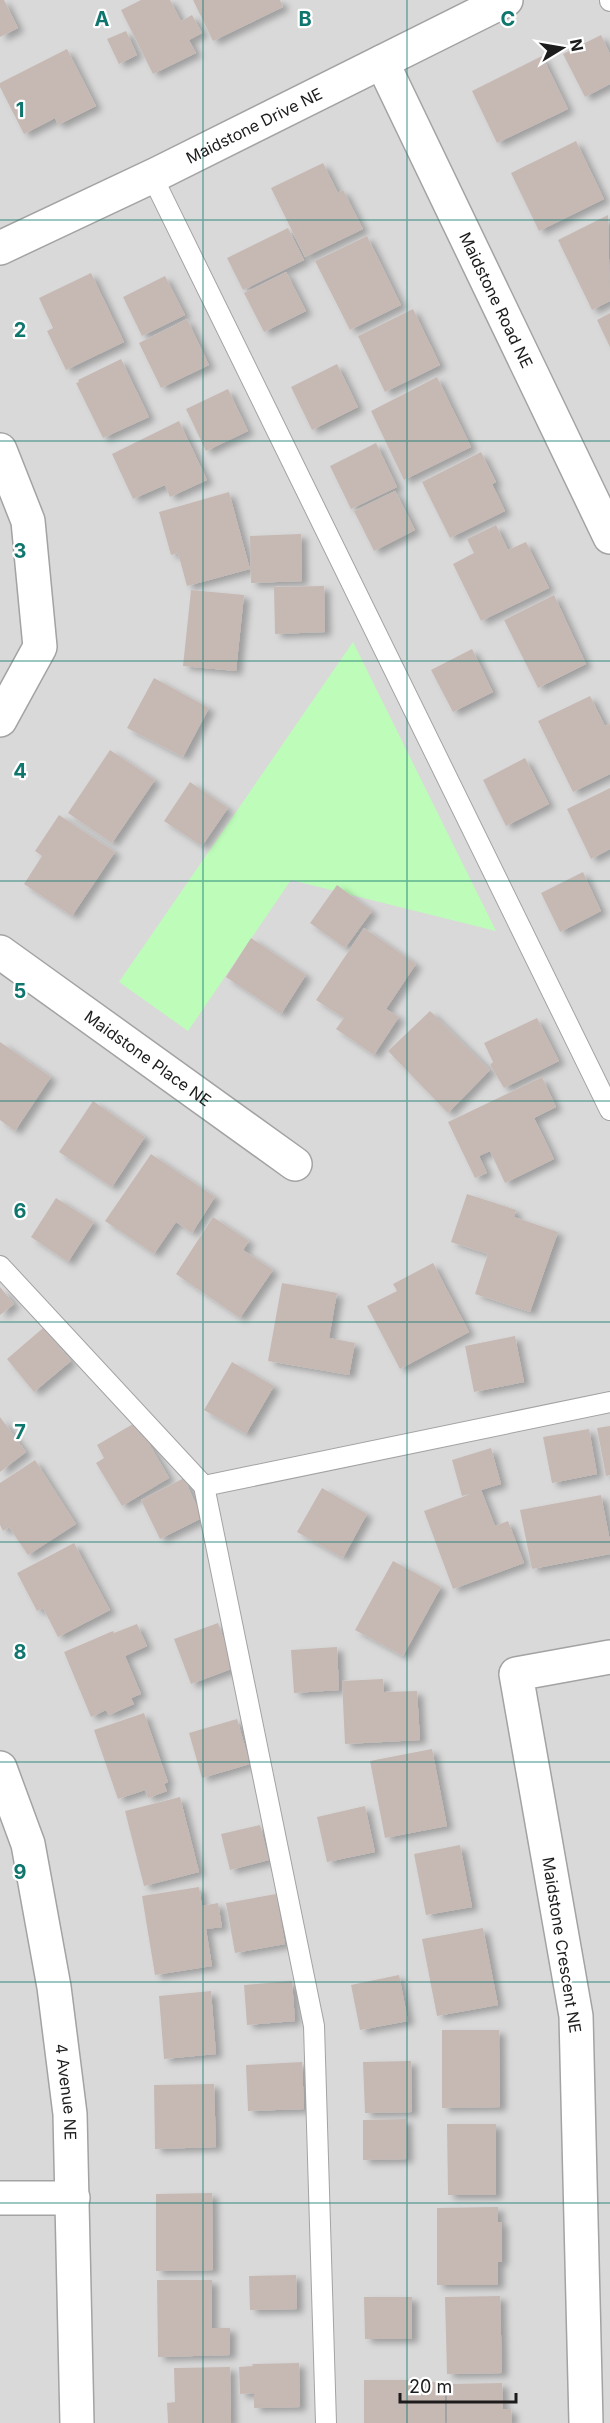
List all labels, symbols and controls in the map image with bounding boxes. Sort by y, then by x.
text: A [95,7,110,31]
text: B [298,7,312,31]
text: C [501,7,515,31]
north arrow [532,18,592,78]
text: N [566,37,588,53]
street label: Maidstone Drive NE [183,83,325,168]
text: 1 [16,98,24,122]
street label: Maidstone Road NE [455,229,537,371]
text: 2 [14,318,26,342]
text: 3 [14,539,26,563]
text: 4 [13,759,27,783]
text: 5 [14,979,26,1003]
street label: Maidstone Place NE [81,1006,215,1110]
text: 6 [14,1199,27,1223]
text: 7 [14,1420,26,1444]
text: 8 [13,1640,27,1664]
street label: Maidstone Crescent NE [538,1856,586,2034]
text: 9 [14,1860,27,1884]
street label: 4 Avenue NE [51,2042,81,2141]
scale bar [400,2366,516,2404]
text: 20 m [409,2376,452,2397]

